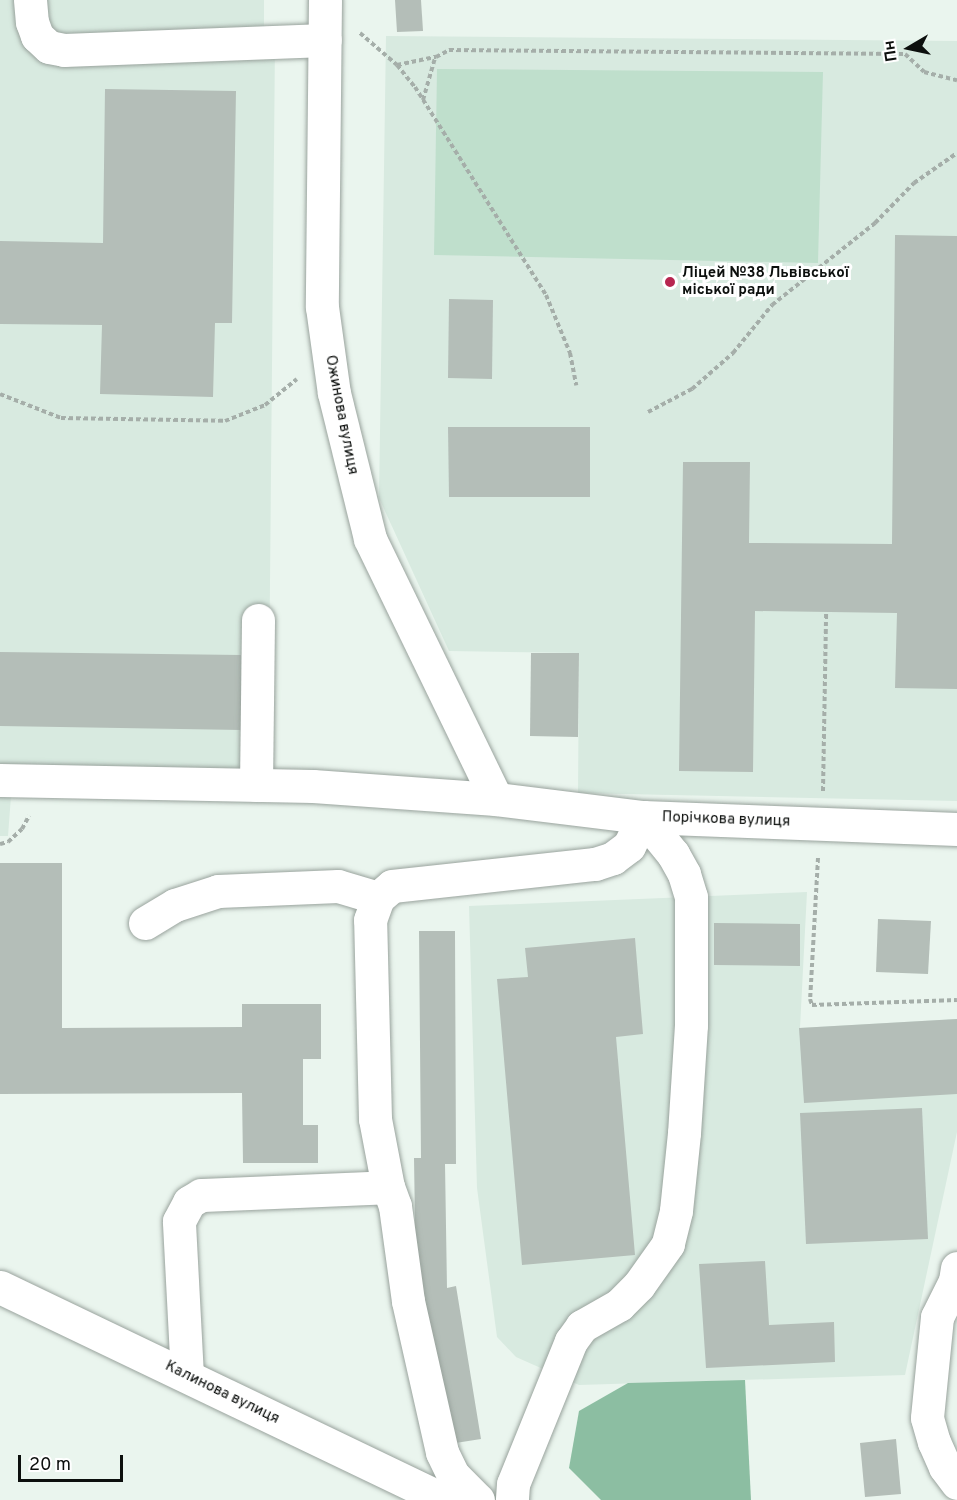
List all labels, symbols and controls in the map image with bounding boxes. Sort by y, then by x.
north arrow [879,18,939,78]
text: Пн [880,39,903,63]
place label: Ліцей №38 Львівської міської ради [682,264,849,299]
marker: Ліцей №38 Львівської міської ради [663,275,677,289]
street label: Ожинова вулиця [321,354,361,476]
street label: Порічкова вулиця [662,809,790,831]
street label: Калинова вулиця [162,1358,282,1428]
scale bar [21,1443,126,1481]
text: 20 m [29,1454,71,1477]

